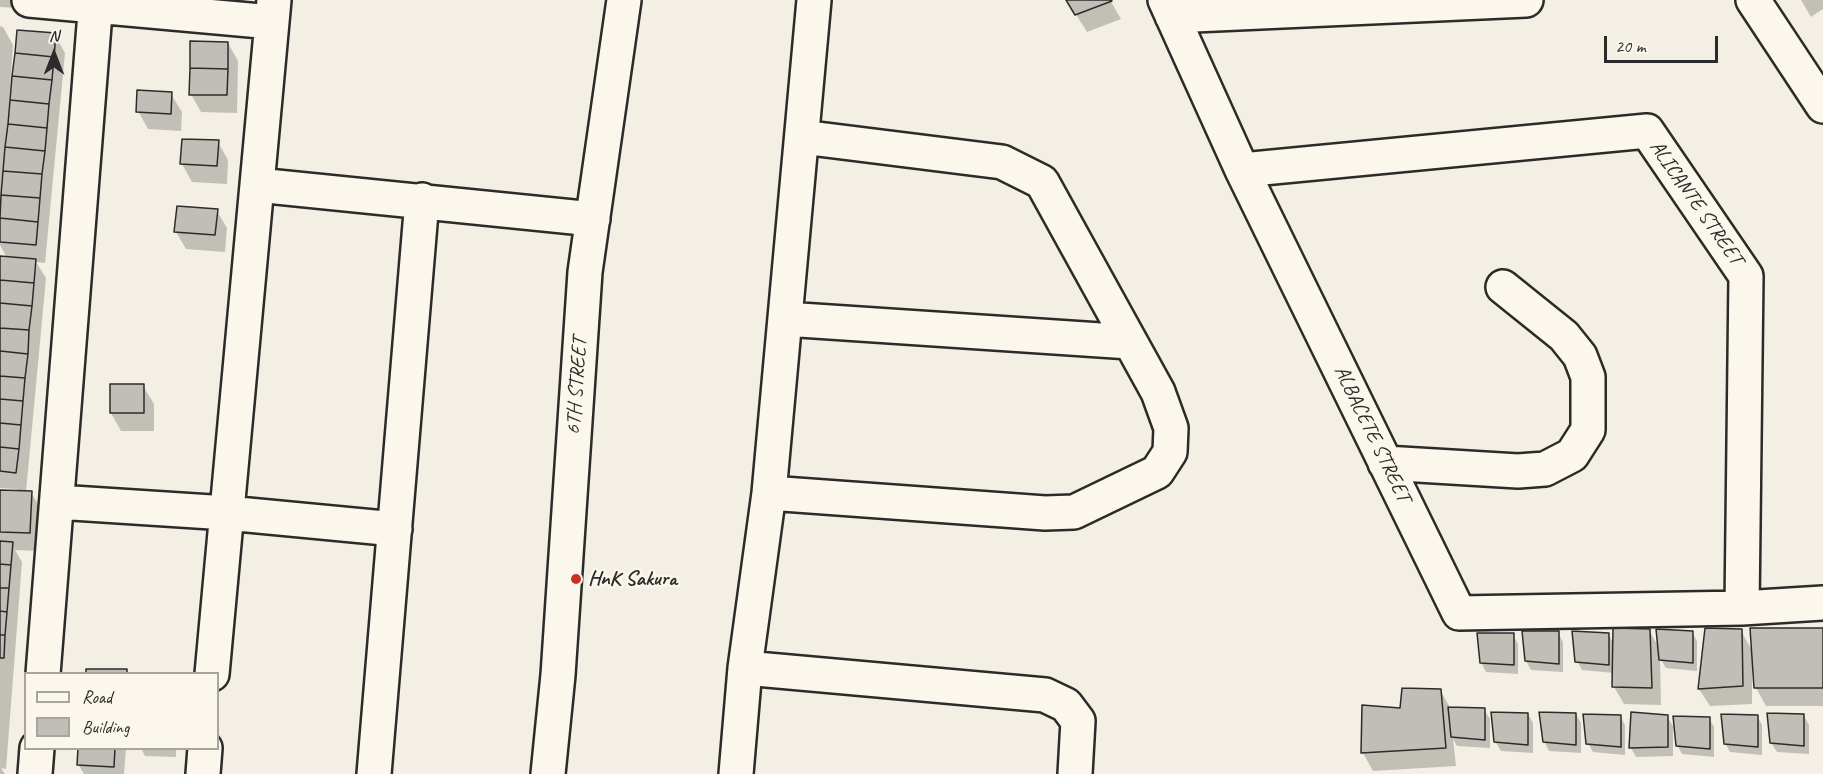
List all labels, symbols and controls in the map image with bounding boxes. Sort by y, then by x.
north arrow [24,24,84,84]
scale bar [1607,24,1721,62]
text: N [49,26,59,46]
text: 20 m [1615,35,1646,57]
street label: ALICANTE STREET [1644,136,1748,270]
street label: 6TH STREET [561,336,593,436]
street label: ALBACETE STREET [1328,361,1416,507]
place label: HnK Sakura [588,566,677,592]
marker: HnK Sakura [569,572,583,586]
legend [24,672,219,750]
text: Road [82,686,112,708]
text: Building [82,716,129,738]

